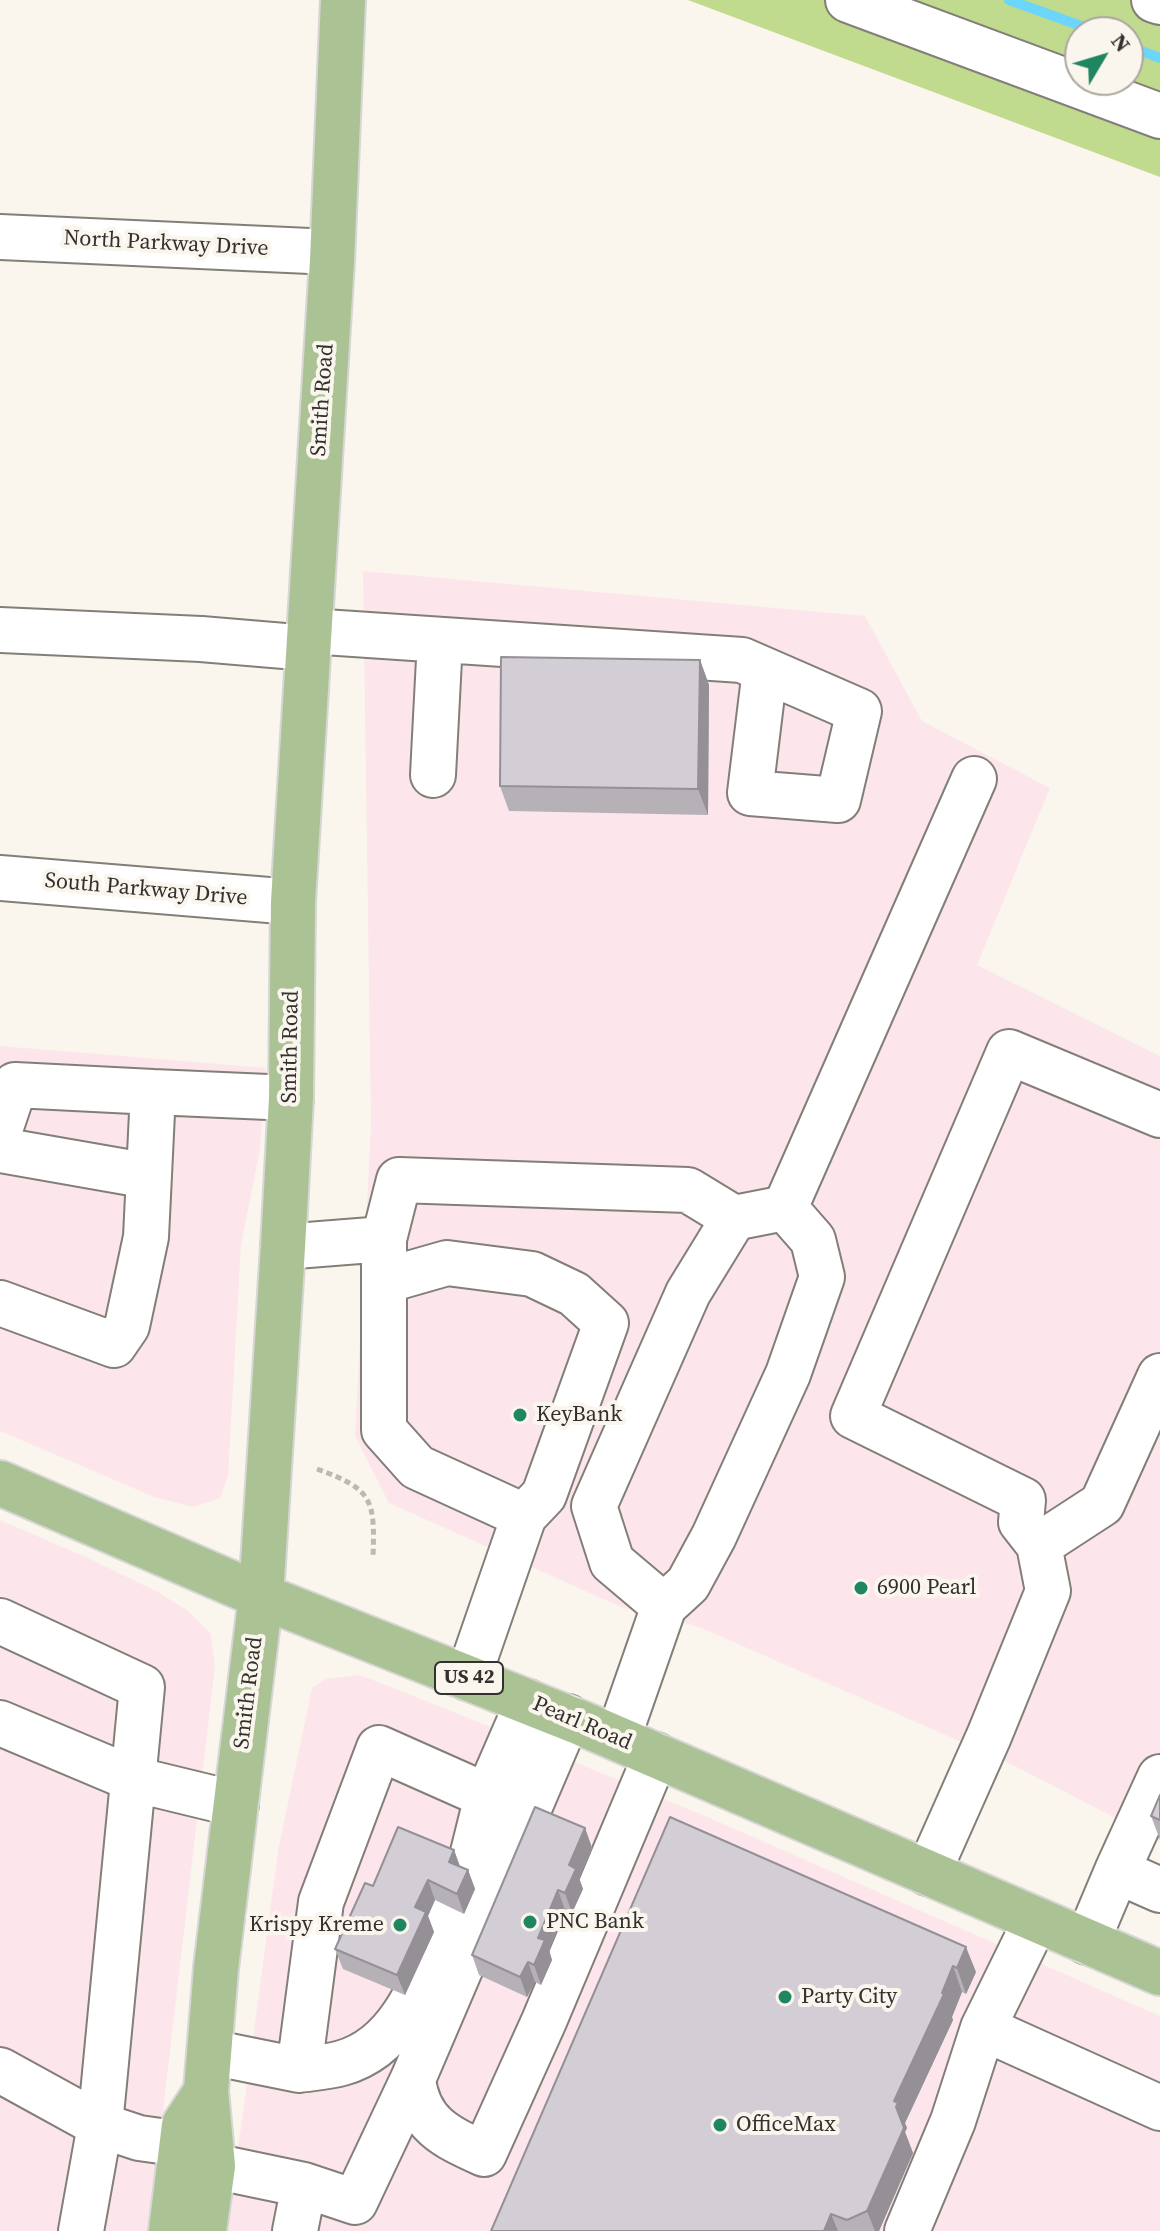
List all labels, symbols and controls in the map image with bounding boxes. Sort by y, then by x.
north arrow [1064,16,1144,96]
text: N [1105,27,1138,58]
street label: North Parkway Drive [63,225,269,263]
street label: Smith Road [306,343,340,457]
street label: South Parkway Drive [44,868,248,912]
street label: Smith Road [277,990,305,1104]
place label: KeyBank [536,1402,622,1428]
marker: KeyBank [511,1406,529,1424]
place label: 6900 Pearl [877,1575,976,1601]
marker: 6900 Pearl [852,1579,870,1597]
street label: Smith Road [229,1635,269,1751]
road number: US 42 [435,1662,503,1694]
street label: Pearl Road [528,1691,636,1757]
place label: PNC Bank [546,1909,644,1935]
place label: Krispy Kreme [249,1912,384,1938]
marker: PNC Bank [521,1913,539,1931]
marker: Krispy Kreme [391,1916,409,1934]
place label: Party City [801,1984,897,2010]
marker: Party City [776,1988,794,2006]
place label: OfficeMax [736,2112,836,2138]
marker: OfficeMax [711,2116,729,2134]

